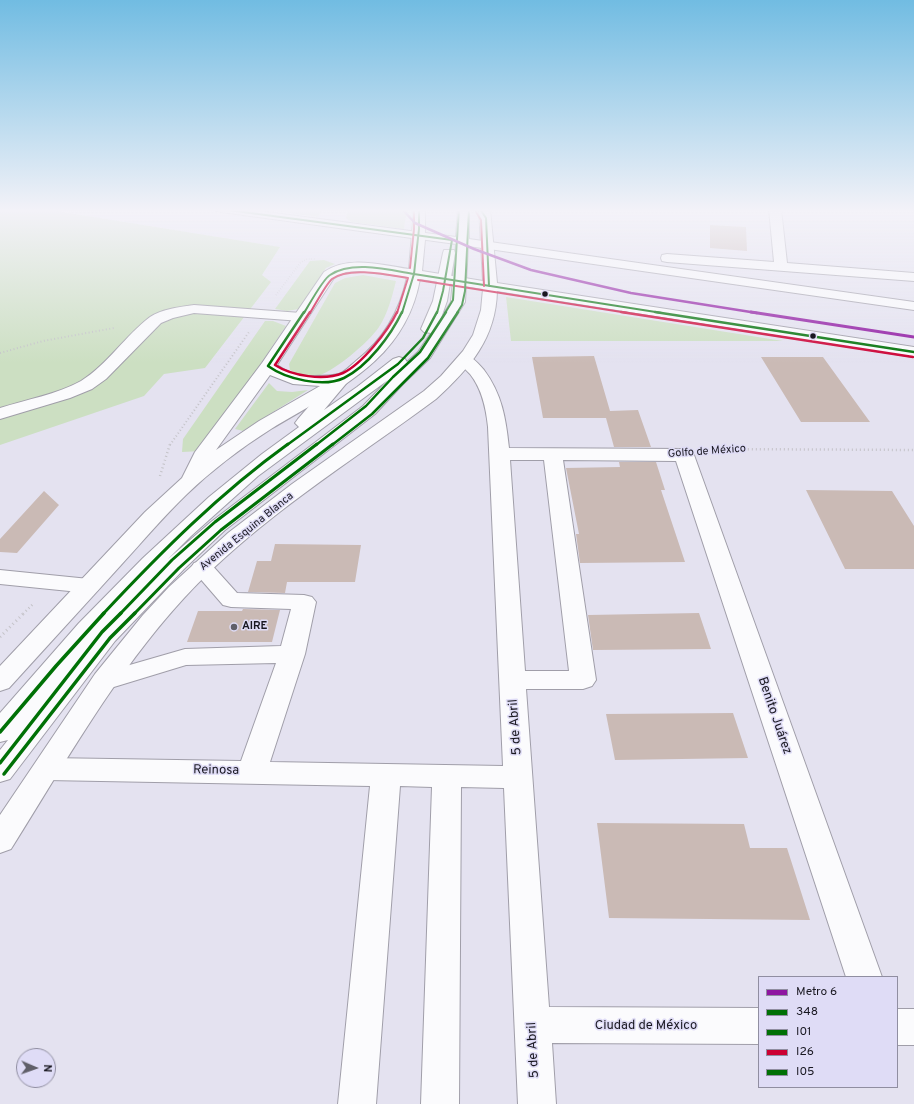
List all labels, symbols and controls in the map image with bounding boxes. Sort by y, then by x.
unlabelled marker [540,289,550,299]
unlabelled marker [808,331,818,341]
street label: Golfo de México [667,443,747,461]
street label: Avenida Esquina Blanca [197,490,297,574]
place label: AIRE [242,620,267,634]
marker: AIRE [229,622,239,632]
street label: Benito Juárez [753,675,795,757]
street label: 5 de Abril [506,698,526,756]
street label: Reinosa [193,763,239,779]
legend [758,976,898,1088]
text: Metro 6 [796,984,837,1000]
text: 348 [796,1004,818,1020]
street label: Ciudad de México [595,1018,697,1034]
street label: 5 de Abril [525,1022,543,1078]
text: I01 [796,1024,812,1040]
text: I26 [796,1044,814,1060]
north arrow [16,1048,56,1088]
text: N [40,1064,54,1073]
text: I05 [796,1064,815,1080]

